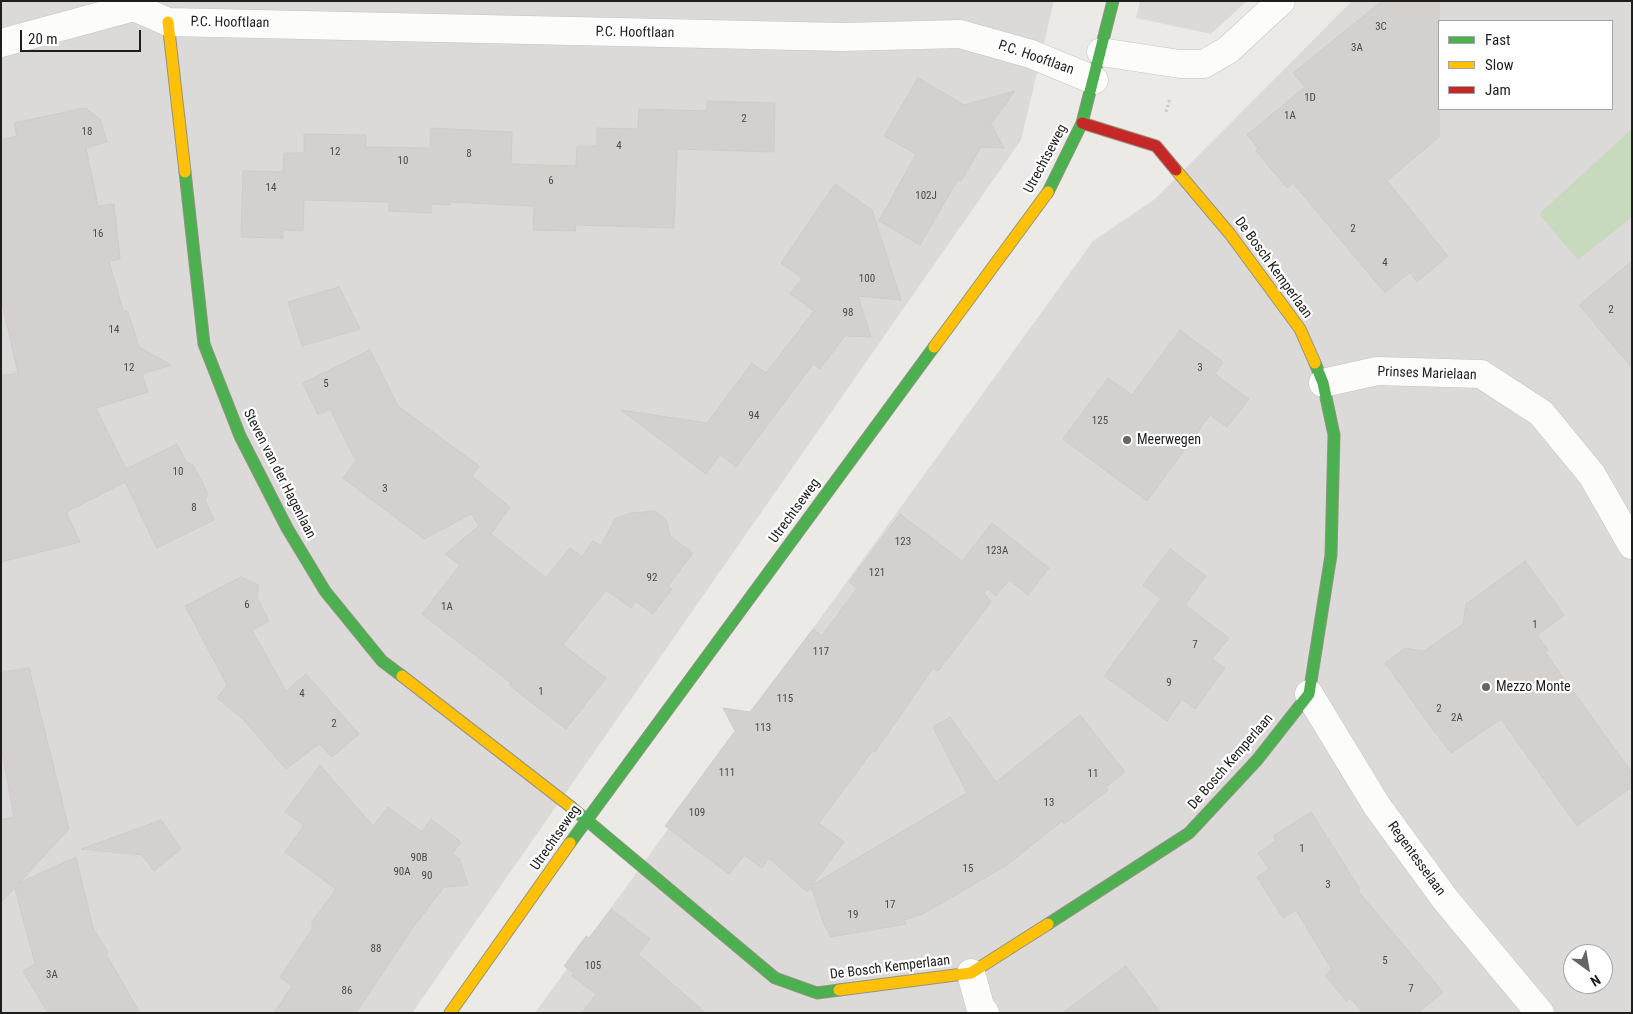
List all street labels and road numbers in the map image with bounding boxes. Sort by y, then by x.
street label: P.C. Hooftlaan [190,14,270,32]
street label: P.C. Hooftlaan [595,24,675,42]
street label: P.C. Hooftlaan [996,37,1076,79]
street label: Utrechtseweg [1021,122,1071,196]
street label: De Bosch Kemperlaan [1231,214,1315,322]
street label: Prinses Marielaan [1377,364,1477,384]
street label: Steven van der Hagenlaan [239,407,319,541]
street label: Utrechtseweg [766,475,824,547]
street label: De Bosch Kemperlaan [1185,711,1277,813]
street label: Utrechtseweg [527,802,585,874]
street label: Regentesselaan [1383,819,1449,899]
street label: De Bosch Kemperlaan [829,952,951,984]

